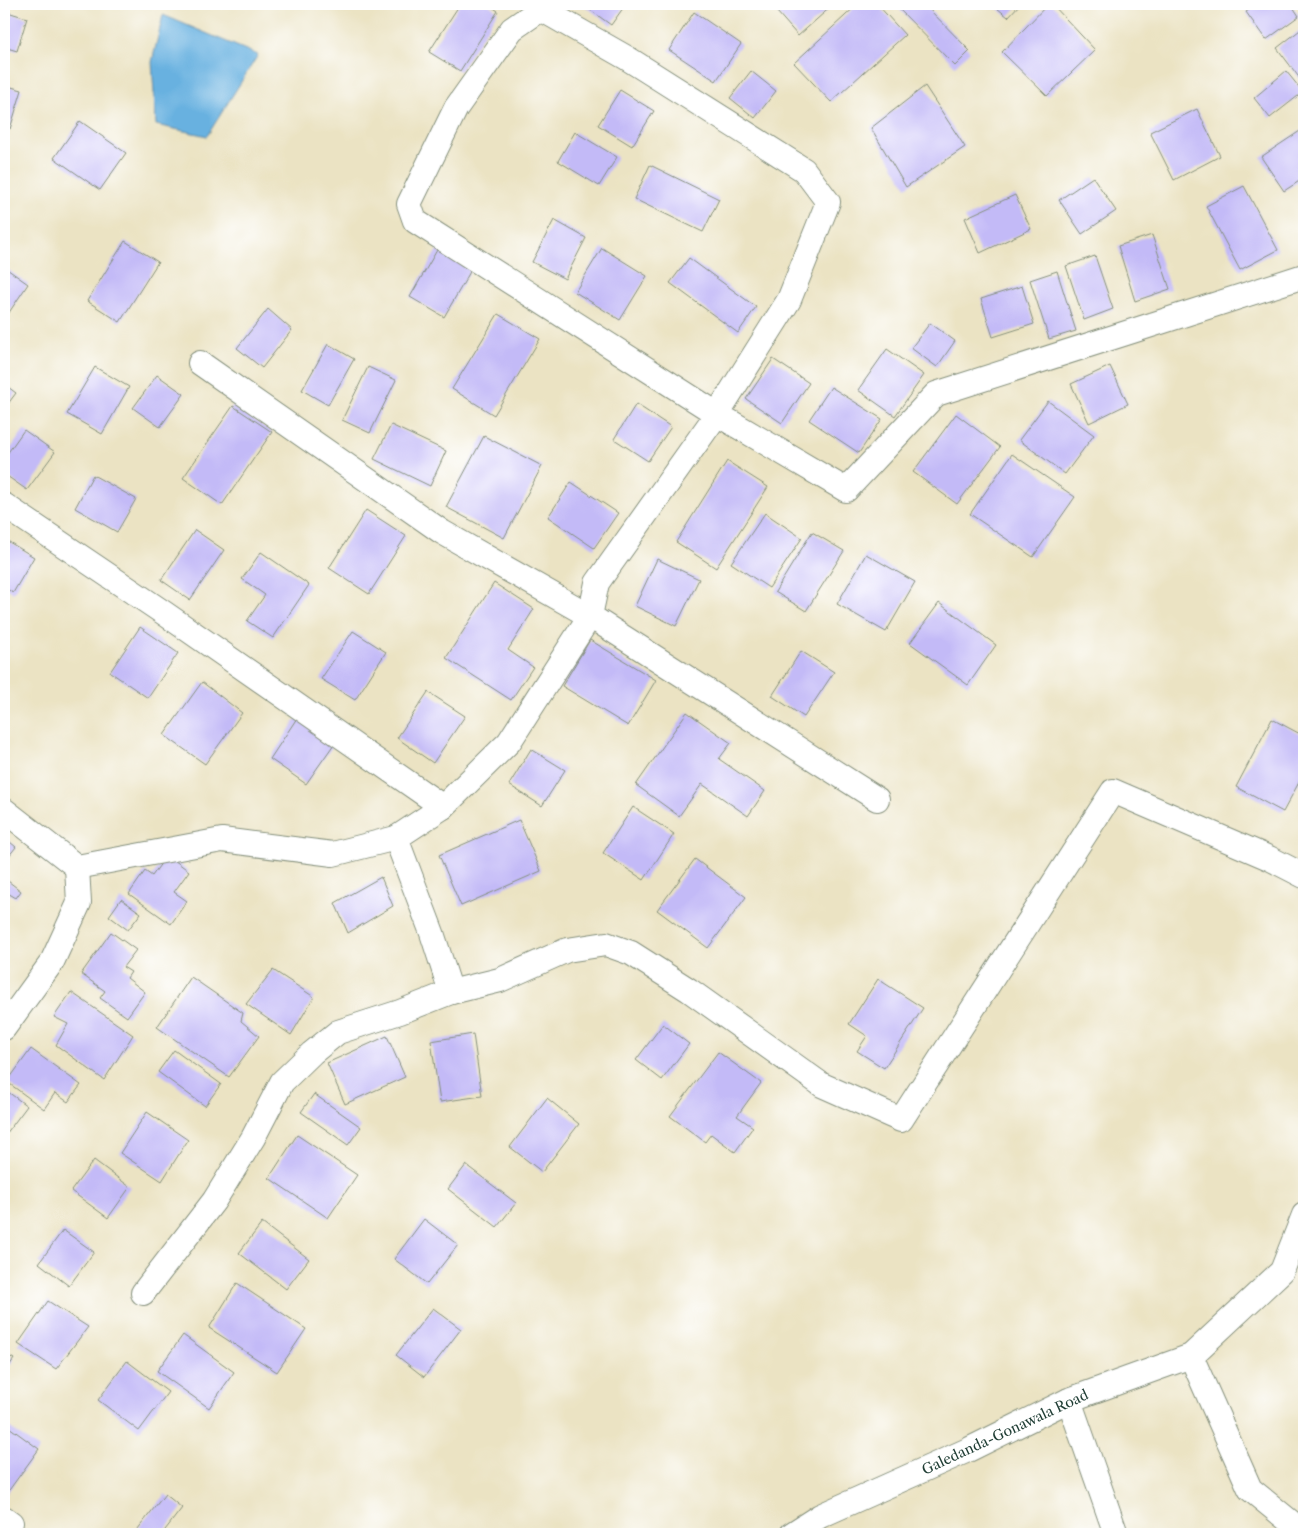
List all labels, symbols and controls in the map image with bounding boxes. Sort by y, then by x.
street label: Galedanda-Gonawala Road [919,1385,1092,1479]

